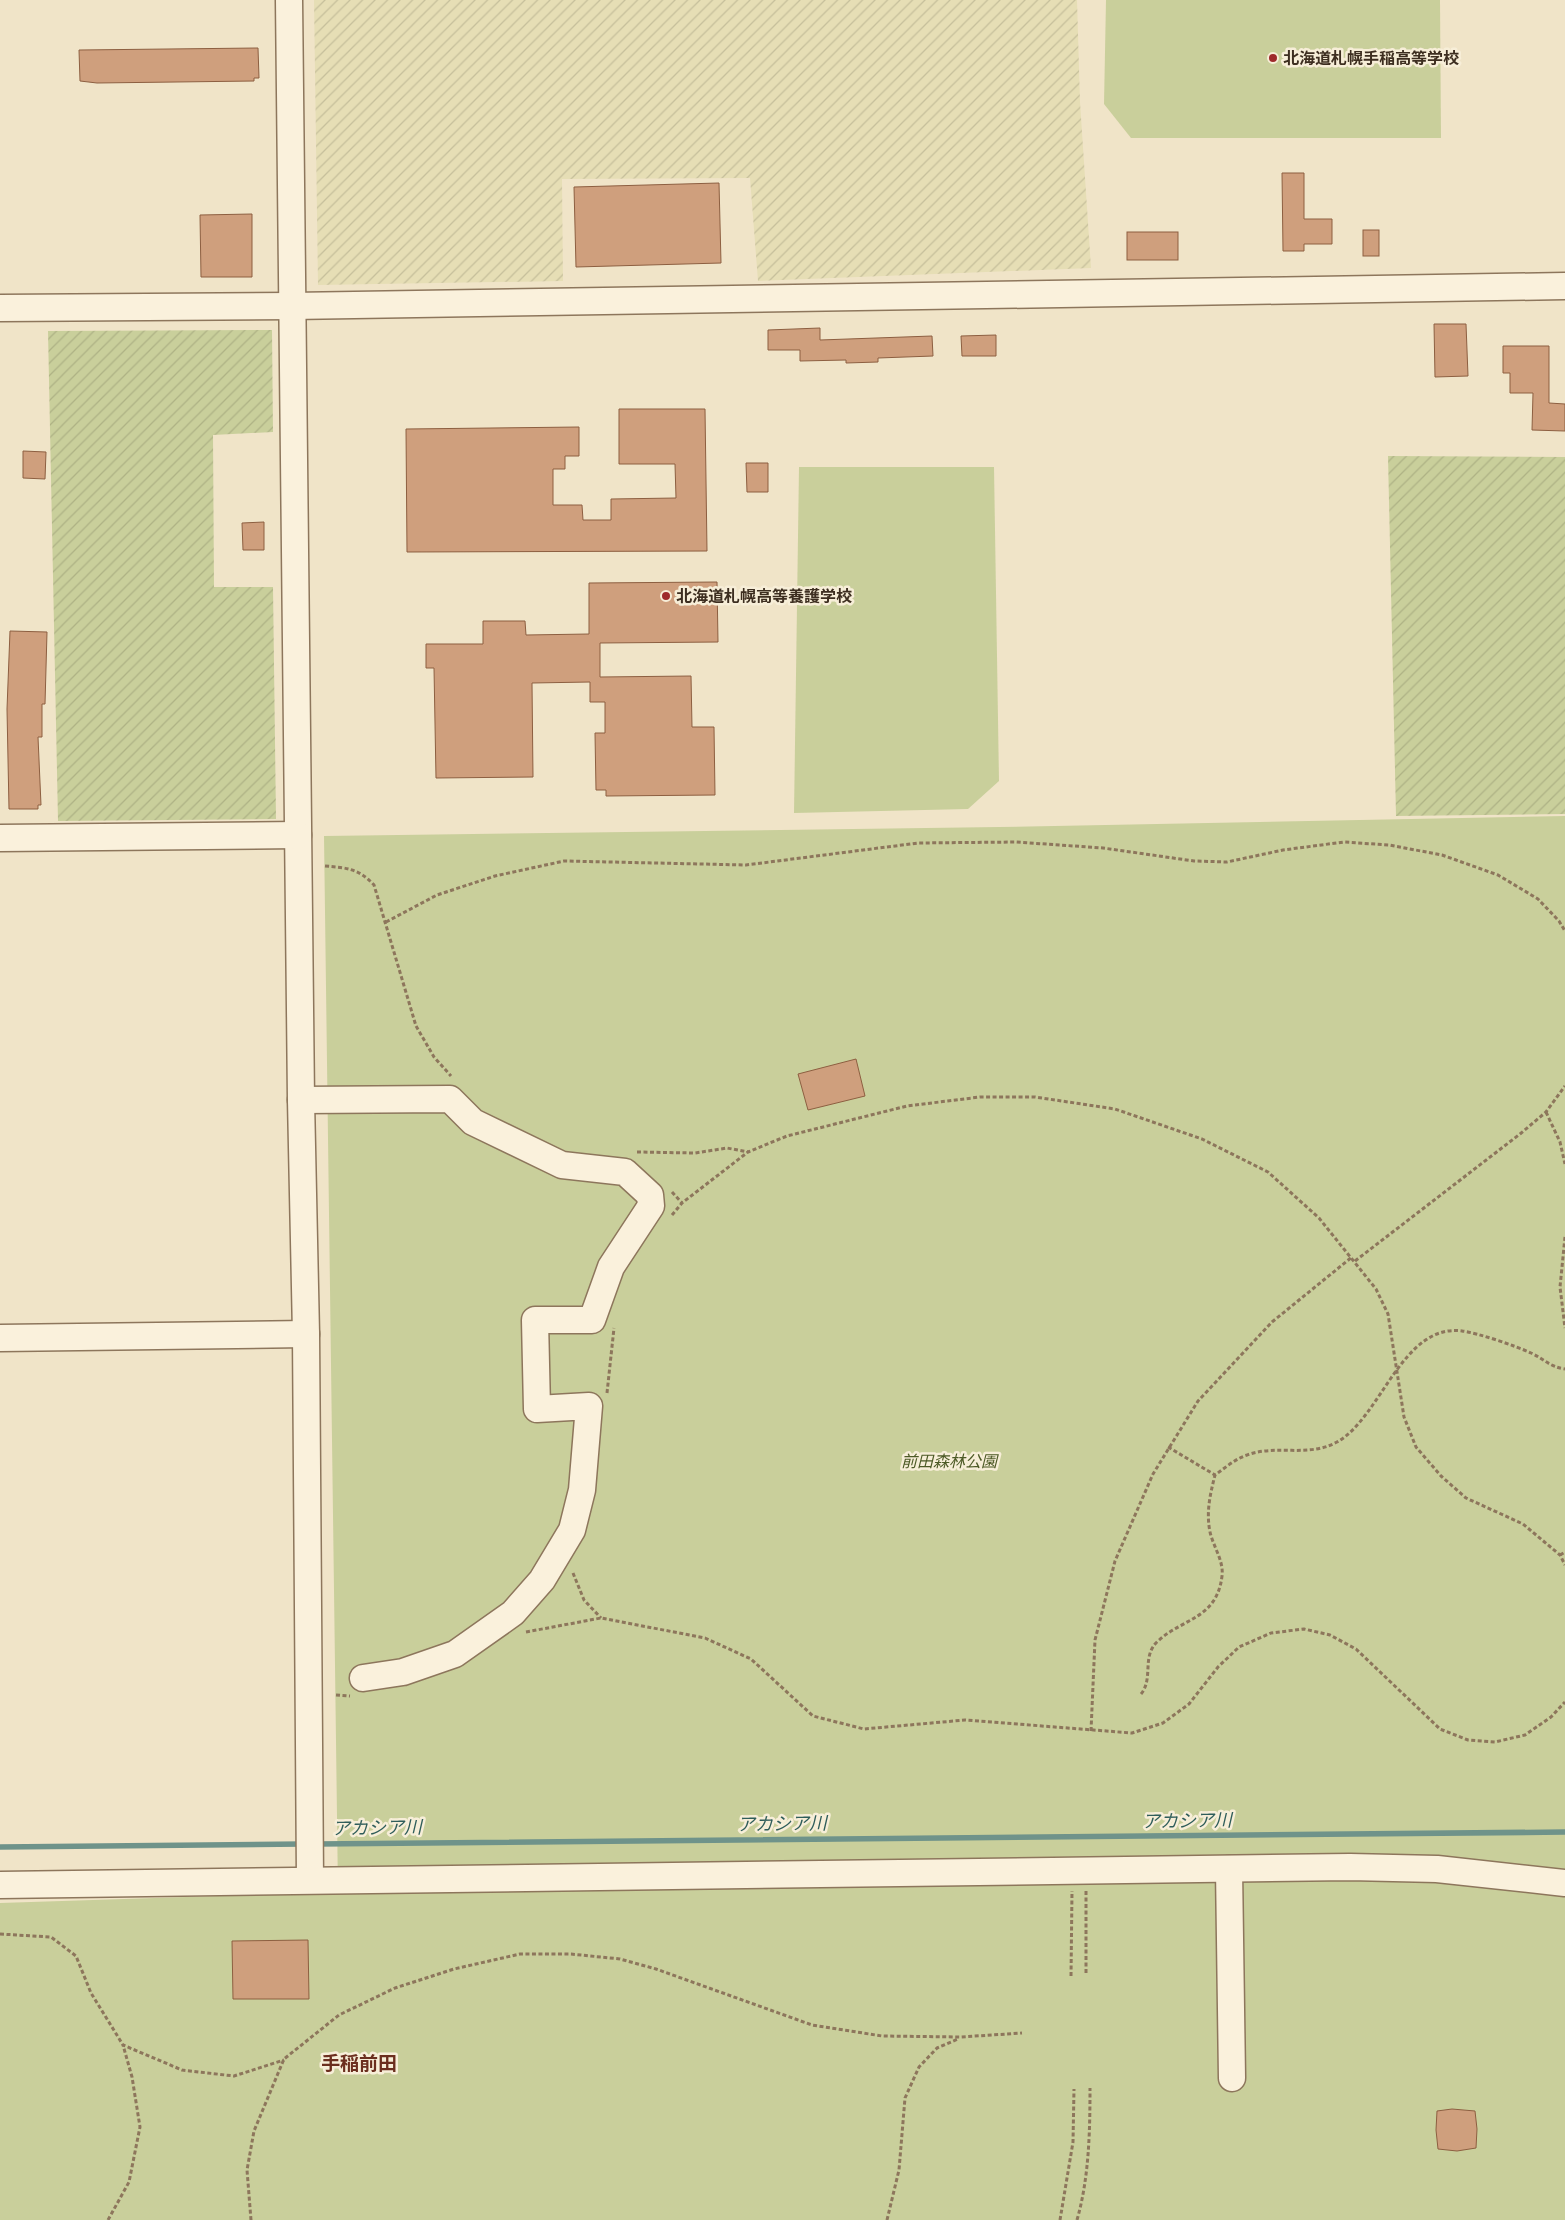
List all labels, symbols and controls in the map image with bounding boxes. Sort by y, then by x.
place label: 北海道札幌手稲高等学校 [1283,49,1459,68]
marker: 北海道札幌手稲高等学校 [1267,52,1279,64]
place label: 北海道札幌高等養護学校 [676,587,852,606]
marker: 北海道札幌高等養護学校 [660,590,672,602]
park label: 前田森林公園 [901,1452,999,1471]
water label: アカシア川 [1142,1809,1234,1833]
water label: アカシア川 [737,1812,829,1836]
water label: アカシア川 [332,1816,424,1840]
district label: 手稲前田 [321,2052,397,2075]

